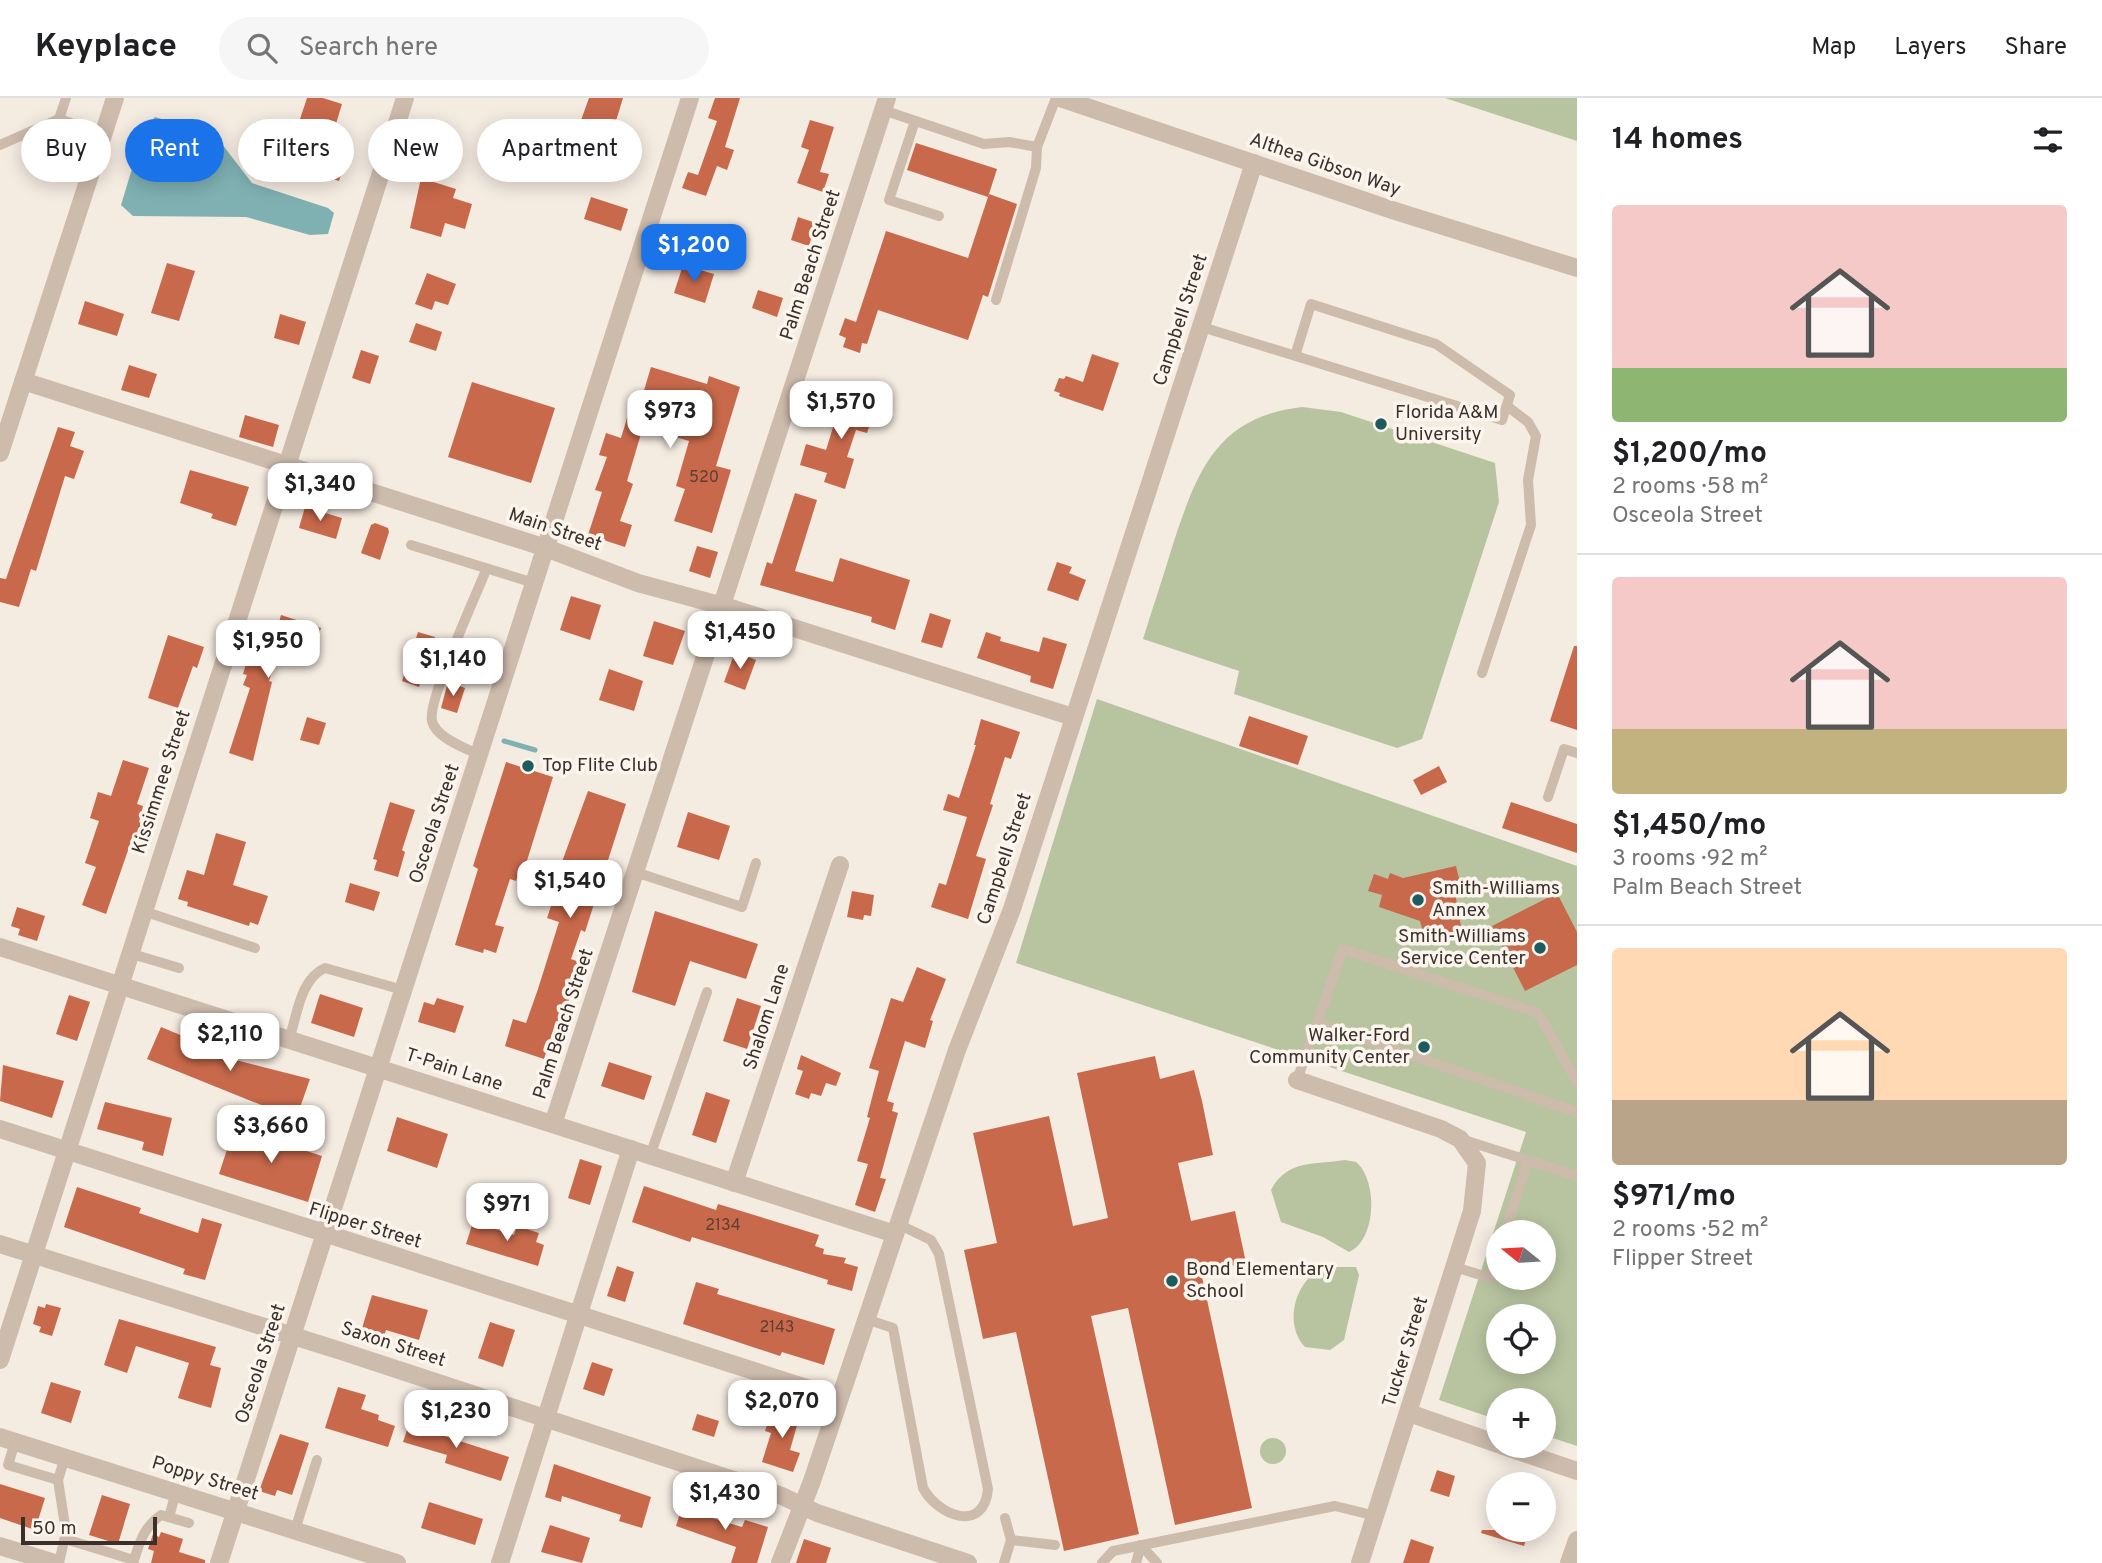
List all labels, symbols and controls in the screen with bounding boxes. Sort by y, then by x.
search box [219,17,709,80]
text: Keyplace [35,27,177,69]
icon: search [243,29,281,67]
text: Search here [299,32,438,65]
text: Map [1811,33,1856,63]
text: Layers [1894,33,1966,63]
text: Share [2004,33,2067,63]
chip: Buy [21,119,111,182]
chip: Rent [125,119,224,182]
chip: Filters [238,119,354,182]
chip: New [368,119,463,182]
chip: Apartment [477,119,642,182]
icon: filters [2029,121,2067,159]
text: 14 homes [1612,122,1743,159]
street label: Althea Gibson Way [1246,128,1404,202]
street label: Palm Beach Street [775,187,847,343]
pin: $1,200 [637,225,751,284]
text: $1,200 [657,232,731,261]
icon: home [1777,250,1903,376]
street label: Campbell Street [1148,251,1214,389]
pin: $1,570 [784,382,898,441]
text: $1,570 [806,389,876,418]
pin: $973 [629,390,711,450]
text: $973 [643,398,697,427]
place label: Florida A&M University [1395,401,1498,447]
marker: Florida A&M University [1373,416,1389,432]
text: $1,200/mo [1612,436,1767,473]
pin: $1,340 [263,464,377,523]
house number: 520 [689,468,719,488]
text: $1,340 [284,471,356,500]
text: 2 rooms · 58 m² [1612,473,1768,502]
text: Osceola Street [1612,502,1763,531]
street label: Main Street [505,503,605,557]
pin: $1,450 [683,612,797,671]
text: $1,450 [704,619,776,648]
pin: $1,950 [211,620,325,680]
icon: home [1777,622,1903,748]
text: $1,950 [232,628,304,657]
pin: $1,140 [396,638,510,698]
text: $1,140 [419,646,487,675]
street label: Kissimmee Street [127,707,197,857]
place label: Top Flite Club [542,754,658,778]
marker: Top Flite Club [520,758,536,774]
street label: Osceola Street [404,761,466,887]
street label: Campbell Street [972,790,1038,928]
text: $1,450/mo [1612,808,1766,845]
text: 3 rooms · 92 m² [1612,845,1768,874]
pin: $1,540 [513,860,627,920]
text: $1,540 [533,868,607,897]
text: Palm Beach Street [1612,874,1802,903]
place label: Smith-Williams Annex [1432,877,1560,923]
marker: Smith-Williams Annex [1410,892,1426,908]
place label: Smith-Williams Service Center [1398,925,1527,971]
marker: Smith-Williams Service Center [1532,940,1548,956]
street label: Palm Beach Street [528,946,600,1102]
street label: Shalom Lane [739,961,795,1073]
icon: home [1777,993,1903,1119]
pin: $2,110 [173,1014,287,1073]
text: $2,110 [196,1021,264,1050]
place label: Walker-Ford Community Center [1249,1024,1411,1070]
marker: Walker-Ford Community Center [1416,1039,1432,1055]
street label: T-Pain Lane [402,1043,506,1097]
pin: $3,660 [214,1105,328,1165]
text: $3,660 [233,1113,309,1142]
text: $971/mo [1612,1179,1736,1216]
pin: $971 [466,1184,548,1243]
text: $971 [482,1191,532,1220]
street label: Flipper Street [306,1197,424,1255]
house number: 2134 [705,1216,741,1236]
text: 2 rooms · 52 m² [1612,1216,1768,1245]
north arrow [1486,1220,1556,1290]
map controls [1486,1220,1556,1542]
text: Flipper Street [1612,1245,1753,1274]
place label: Bond Elementary School [1186,1258,1334,1304]
marker: Bond Elementary School [1164,1273,1180,1289]
street label: Tucker Street [1378,1294,1434,1410]
street label: Osceola Street [230,1301,292,1427]
button: locate [1486,1304,1556,1374]
street label: Saxon Street [338,1317,448,1373]
house number: 2143 [759,1318,795,1338]
pin: $2,070 [725,1380,839,1440]
text: $2,070 [744,1388,820,1417]
button: + [1486,1388,1556,1458]
pin: $1,230 [399,1390,513,1450]
text: $1,230 [420,1398,492,1427]
street label: Poppy Street [149,1451,261,1507]
pin: $1,430 [668,1472,782,1532]
button: − [1486,1472,1556,1542]
text: $1,430 [689,1480,761,1509]
scale bar [21,1514,158,1546]
text: 50 m [32,1517,77,1541]

